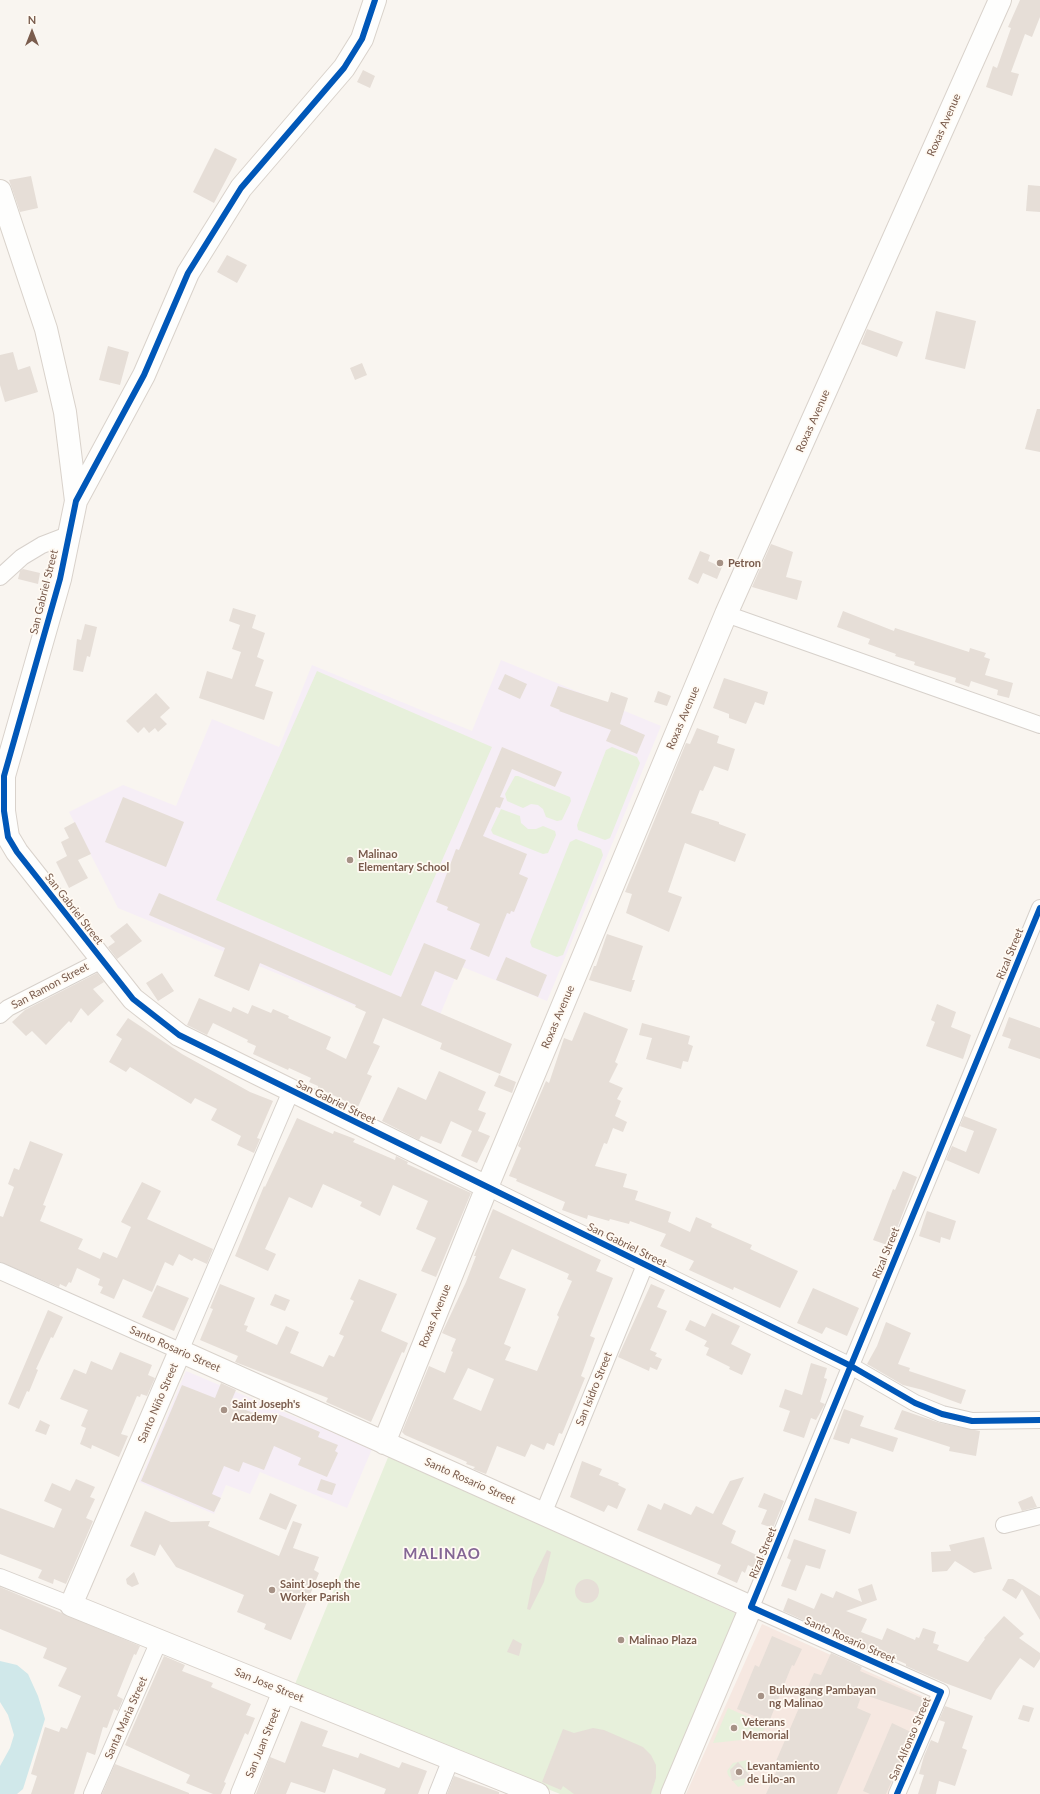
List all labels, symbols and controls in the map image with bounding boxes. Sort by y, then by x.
north arrow [12,12,52,52]
text: N [28,13,36,26]
street label: Roxas Avenue [924,92,964,158]
street label: Roxas Avenue [793,388,833,454]
street label: San Gabriel Street [27,548,61,636]
place label: Petron [728,556,761,570]
marker: Petron [715,558,725,568]
street label: Roxas Avenue [664,684,702,752]
place label: Malinao Elementary School [358,847,449,873]
marker: Malinao Elementary School [345,855,355,865]
street label: San Gabriel Street [42,871,106,947]
street label: Rizal Street [994,926,1026,982]
street label: San Ramon Street [9,960,91,1012]
street label: Roxas Avenue [539,983,577,1051]
street label: San Gabriel Street [294,1077,378,1127]
street label: San Gabriel Street [585,1220,669,1270]
street label: Rizal Street [870,1225,902,1281]
street label: Roxas Avenue [416,1282,454,1350]
street label: Santo Rosario Street [128,1323,222,1375]
street label: San Isidro Street [573,1350,615,1428]
street label: Santo Niño Street [135,1361,181,1445]
place label: Saint Joseph's Academy [232,1397,300,1423]
marker: Saint Joseph's Academy [219,1405,229,1415]
street label: Santo Rosario Street [423,1455,517,1507]
street label: Rizal Street [747,1525,779,1581]
district label: MALINAO [403,1545,481,1563]
place label: Saint Joseph the Worker Parish [280,1577,360,1603]
marker: Saint Joseph the Worker Parish [267,1585,277,1595]
street label: Santo Rosario Street [803,1614,897,1666]
place label: Malinao Plaza [629,1633,697,1647]
marker: Malinao Plaza [616,1635,626,1645]
street label: San Jose Street [233,1665,305,1705]
street label: Santa Maria Street [102,1675,150,1761]
place label: Bulwagang Pambayan ng Malinao [769,1683,876,1709]
marker: Bulwagang Pambayan ng Malinao [756,1691,766,1701]
street label: San Alfonso Street [887,1695,933,1783]
street label: San Juan Street [243,1706,283,1780]
place label: Veterans Memorial [742,1715,789,1741]
marker: Veterans Memorial [729,1723,739,1733]
place label: Levantamiento de Lilo-an [747,1759,820,1785]
marker: Levantamiento de Lilo-an [734,1767,744,1777]

